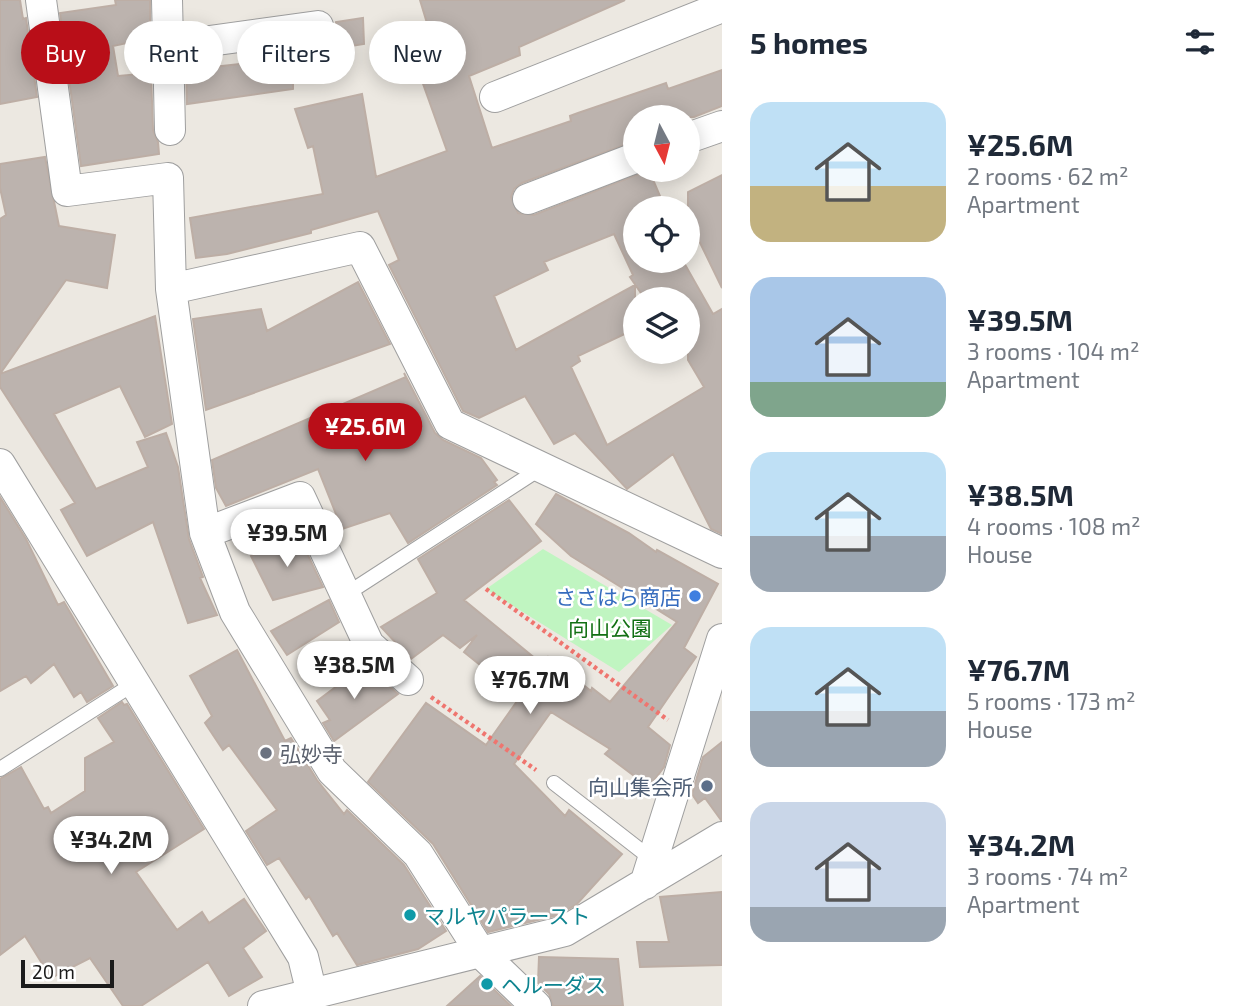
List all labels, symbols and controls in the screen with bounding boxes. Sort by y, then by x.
chip: Buy [21,21,110,84]
chip: Rent [124,21,223,84]
chip: Filters [237,21,355,84]
chip: New [369,21,466,84]
icon: filters [1181,23,1219,61]
text: 5 homes [750,24,868,60]
north arrow [623,105,700,182]
map controls [623,105,700,364]
text: ¥25.6M [967,126,1073,162]
icon: home [806,130,890,214]
text: 2 rooms · 62 m² [967,162,1129,190]
text: Apartment [967,190,1080,218]
button: locate [623,196,700,273]
button: layers [623,287,700,364]
text: ¥39.5M [967,301,1073,337]
icon: home [806,305,890,389]
text: 3 rooms · 104 m² [967,337,1139,365]
text: Apartment [967,365,1080,393]
pin: ¥25.6M [308,404,422,463]
text: ¥25.6M [324,412,406,440]
text: ¥38.5M [967,476,1074,512]
icon: home [806,480,890,564]
pin: ¥39.5M [230,510,344,569]
text: 4 rooms · 108 m² [967,512,1141,540]
text: ¥39.5M [246,518,328,546]
text: House [967,540,1033,568]
place label: ささはら商店 [555,584,681,609]
marker: ささはら商店 [687,588,703,604]
park label: 向山公園 [568,615,652,640]
pin: ¥38.5M [297,642,411,701]
text: ¥38.5M [313,650,395,678]
text: ¥76.7M [967,651,1070,687]
icon: home [806,655,890,739]
pin: ¥76.7M [473,656,587,716]
text: ¥76.7M [490,665,570,693]
text: 5 rooms · 173 m² [967,687,1136,715]
text: House [967,715,1033,743]
place label: 弘妙寺 [280,741,343,766]
marker: 弘妙寺 [258,745,274,761]
place label: 向山集会所 [588,774,693,799]
marker: 向山集会所 [699,778,715,794]
pin: ¥34.2M [54,816,168,876]
text: ¥34.2M [70,825,152,853]
text: ¥34.2M [967,826,1075,862]
icon: home [806,830,890,914]
text: 3 rooms · 74 m² [967,862,1128,890]
text: Apartment [967,890,1080,918]
place label: マルヤパラースト [424,903,591,928]
marker: マルヤパラースト [402,907,418,923]
scale bar [21,957,114,989]
text: 20 m [32,960,75,983]
place label: ヘルーダス [501,972,606,997]
marker: ヘルーダス [479,976,495,992]

